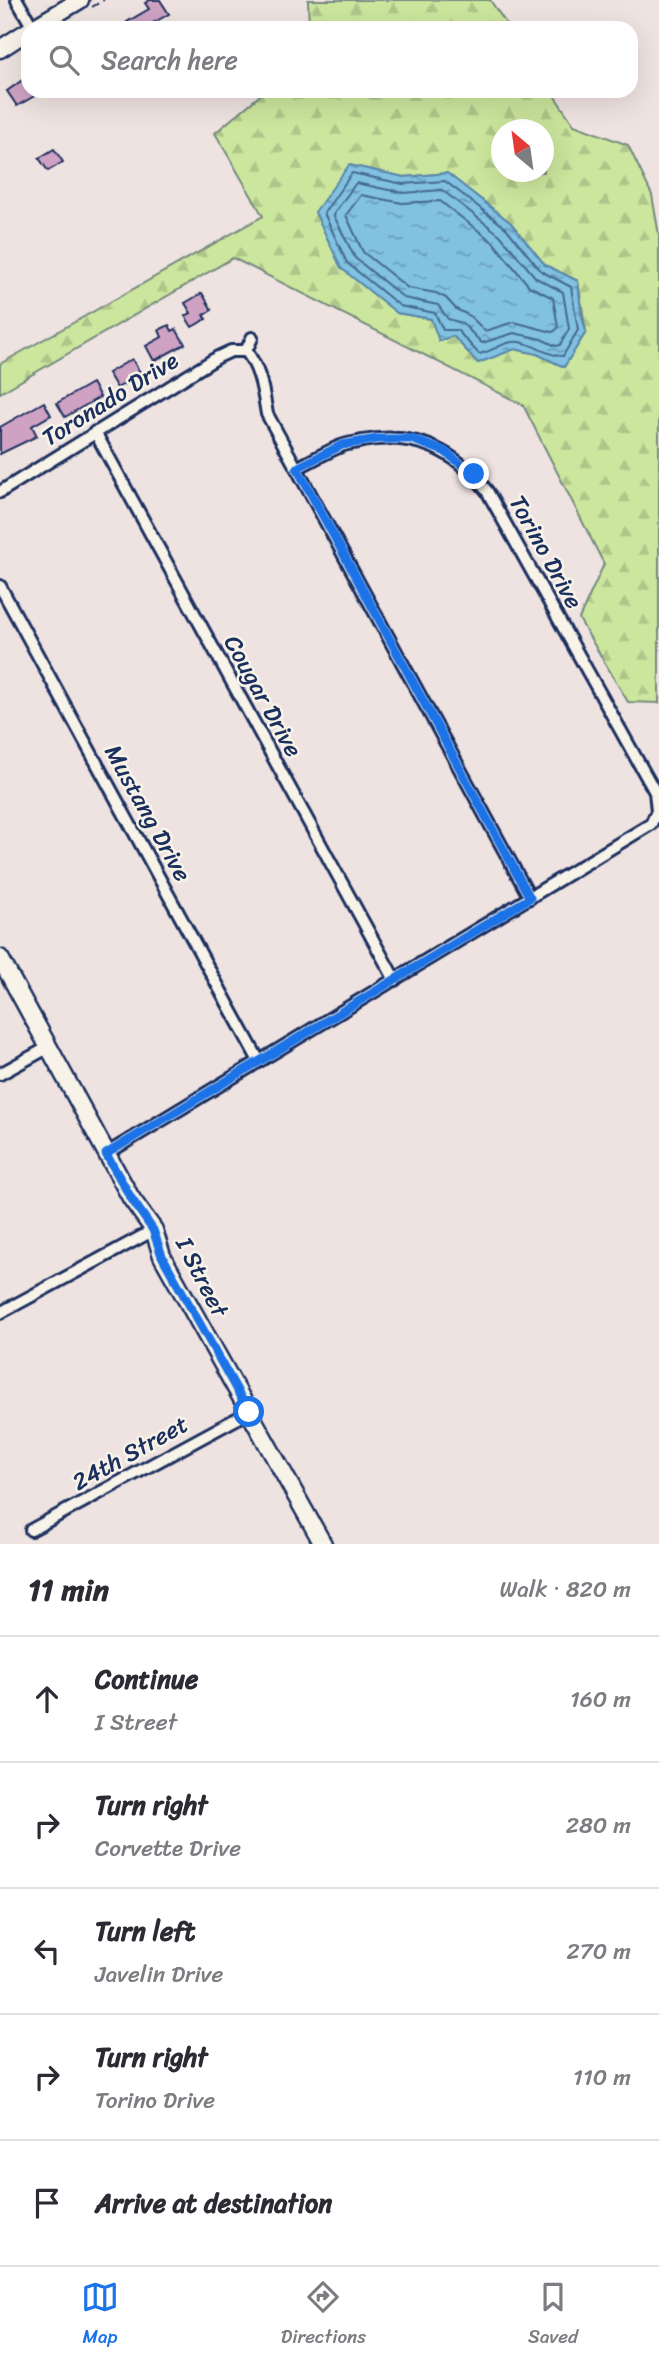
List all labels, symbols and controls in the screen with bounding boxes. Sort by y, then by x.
search box [21,21,638,98]
text: Search here [101,37,238,83]
icon: search [45,41,83,79]
north arrow [491,119,554,182]
street label: Toronado Drive [33,340,187,458]
route end [458,458,489,489]
street label: Torino Drive [497,487,595,617]
street label: Cougar Drive [212,627,314,765]
street label: Mustang Drive [93,736,203,890]
street label: I Street [163,1228,241,1326]
route start [233,1396,264,1427]
street label: 24th Street [64,1404,196,1502]
text: 11 min [28,1563,109,1617]
text: Walk · 820 m [500,1569,631,1610]
text: Continue [95,1656,198,1702]
text: 160 m [570,1679,631,1720]
icon: ahead [28,1680,66,1718]
text: I Street [95,1702,177,1743]
text: Turn right [95,1782,208,1828]
text: 280 m [566,1805,631,1846]
icon: right [28,1806,66,1844]
text: Corvette Drive [95,1828,241,1869]
text: Turn left [95,1908,195,1954]
text: 270 m [566,1931,631,1972]
icon: left [28,1932,66,1970]
text: Javelin Drive [95,1954,223,1995]
text: Turn right [95,2034,208,2080]
text: 110 m [573,2057,631,2098]
icon: right [28,2058,66,2096]
text: Torino Drive [95,2080,215,2121]
text: Arrive at destination [95,2180,332,2226]
icon: arrive [28,2184,66,2222]
tab: Map [81,2278,119,2353]
tab: Directions [281,2278,366,2353]
tab: Saved [528,2278,578,2353]

